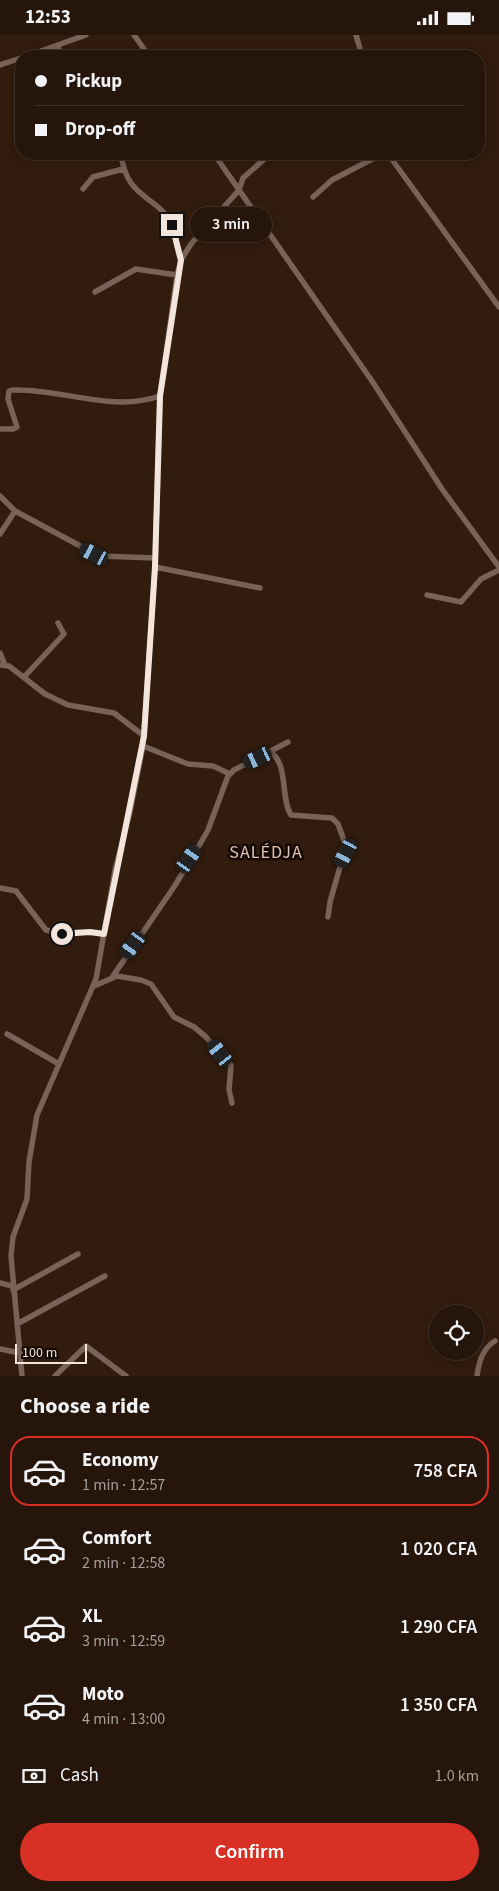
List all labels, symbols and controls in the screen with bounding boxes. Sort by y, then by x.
text: 12:53 [25,4,71,31]
text: Pickup [65,68,122,95]
text: Drop-off [65,116,135,143]
callout: 3 min [190,207,272,243]
text: 3 min [212,213,250,235]
route end [161,214,183,236]
car [77,541,110,567]
car [241,745,274,771]
car [332,836,359,870]
district label: SALÉDJA [229,840,303,865]
car [174,842,203,876]
route start [51,923,73,945]
car [118,928,147,962]
car [204,1037,235,1069]
map controls [429,1305,484,1360]
button: locate [429,1305,484,1360]
scale bar [15,1341,88,1364]
text: 100 m [22,1343,57,1363]
text: Choose a ride [20,1390,150,1422]
text: Economy [82,1447,159,1474]
icon: car [22,1449,67,1494]
text: 758 CFA [413,1458,477,1485]
text: 1 min · 12:57 [82,1474,165,1496]
text: Comfort [82,1525,152,1552]
icon: car [22,1527,67,1572]
text: 1 020 CFA [400,1536,477,1563]
text: 2 min · 12:58 [82,1552,165,1574]
text: XL [82,1603,103,1630]
icon: car [22,1605,67,1650]
text: 1 290 CFA [400,1614,477,1641]
text: 3 min · 12:59 [82,1630,165,1652]
text: Moto [82,1681,124,1708]
icon: car [22,1683,67,1728]
text: 1 350 CFA [400,1692,477,1719]
text: 4 min · 13:00 [82,1708,165,1730]
icon: cash [20,1762,48,1790]
text: Cash [60,1762,99,1789]
text: 1.0 km [435,1765,479,1787]
button: Confirm [20,1823,479,1881]

